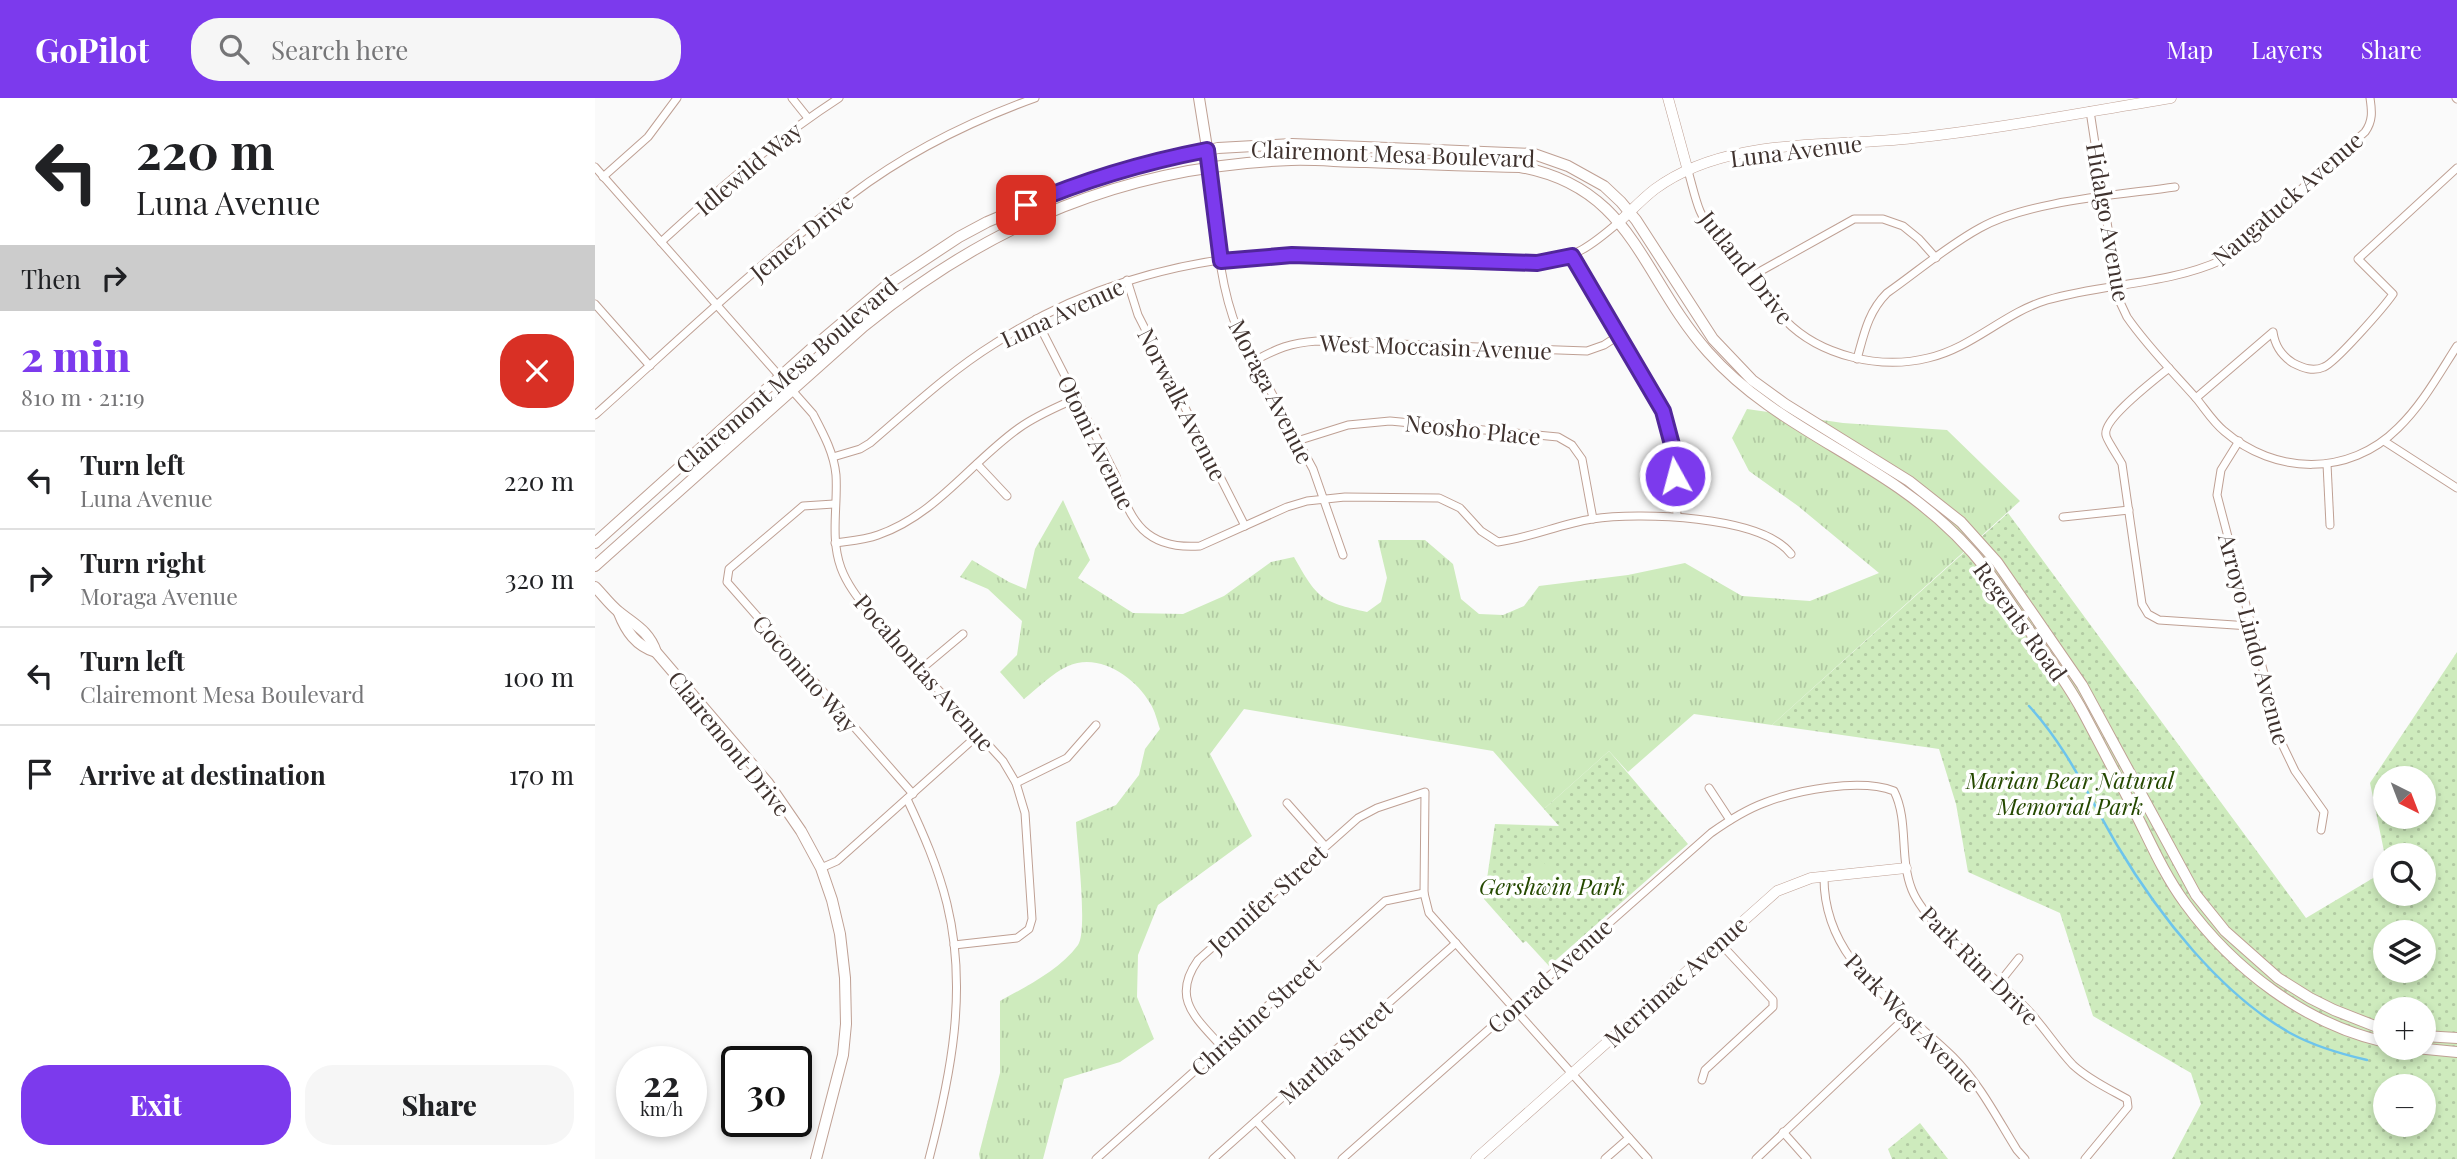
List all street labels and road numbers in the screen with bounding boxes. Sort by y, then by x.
street label: Idlewild Way [688,114,808,222]
street label: Naugatuck Avenue [2205,124,2369,272]
street label: Luna Avenue [1728,127,1864,173]
street label: Clairemont Mesa Boulevard [1250,133,1536,173]
street label: Hidalgo Avenue [2080,140,2138,304]
street label: Jemez Drive [742,185,859,288]
street label: Jutland Drive [1692,203,1801,330]
street label: Clairemont Mesa Boulevard [668,270,904,480]
street label: Luna Avenue [995,270,1129,354]
street label: Moraga Avenue [1222,314,1322,468]
street label: Norwalk Avenue [1131,322,1235,486]
street label: West Moccasin Avenue [1318,326,1553,366]
street label: Otomi Avenue [1051,370,1143,514]
street label: Neosho Place [1404,406,1542,452]
street label: Arroyo Lindo Avenue [2212,529,2298,748]
street label: Regents Road [1967,555,2075,687]
street label: Pocahontas Avenue [848,587,1002,757]
street label: Coconino Way [746,608,866,739]
street label: Clairemont Drive [662,664,798,822]
street label: Jennifer Street [1201,836,1333,960]
street label: Park Rim Drive [1914,899,2046,1031]
street label: Merrimac Avenue [1597,908,1753,1054]
street label: Conrad Avenue [1480,911,1618,1039]
street label: Park West Avenue [1839,946,1987,1098]
street label: Christine Street [1184,949,1327,1083]
street label: Martha Street [1272,991,1399,1110]

